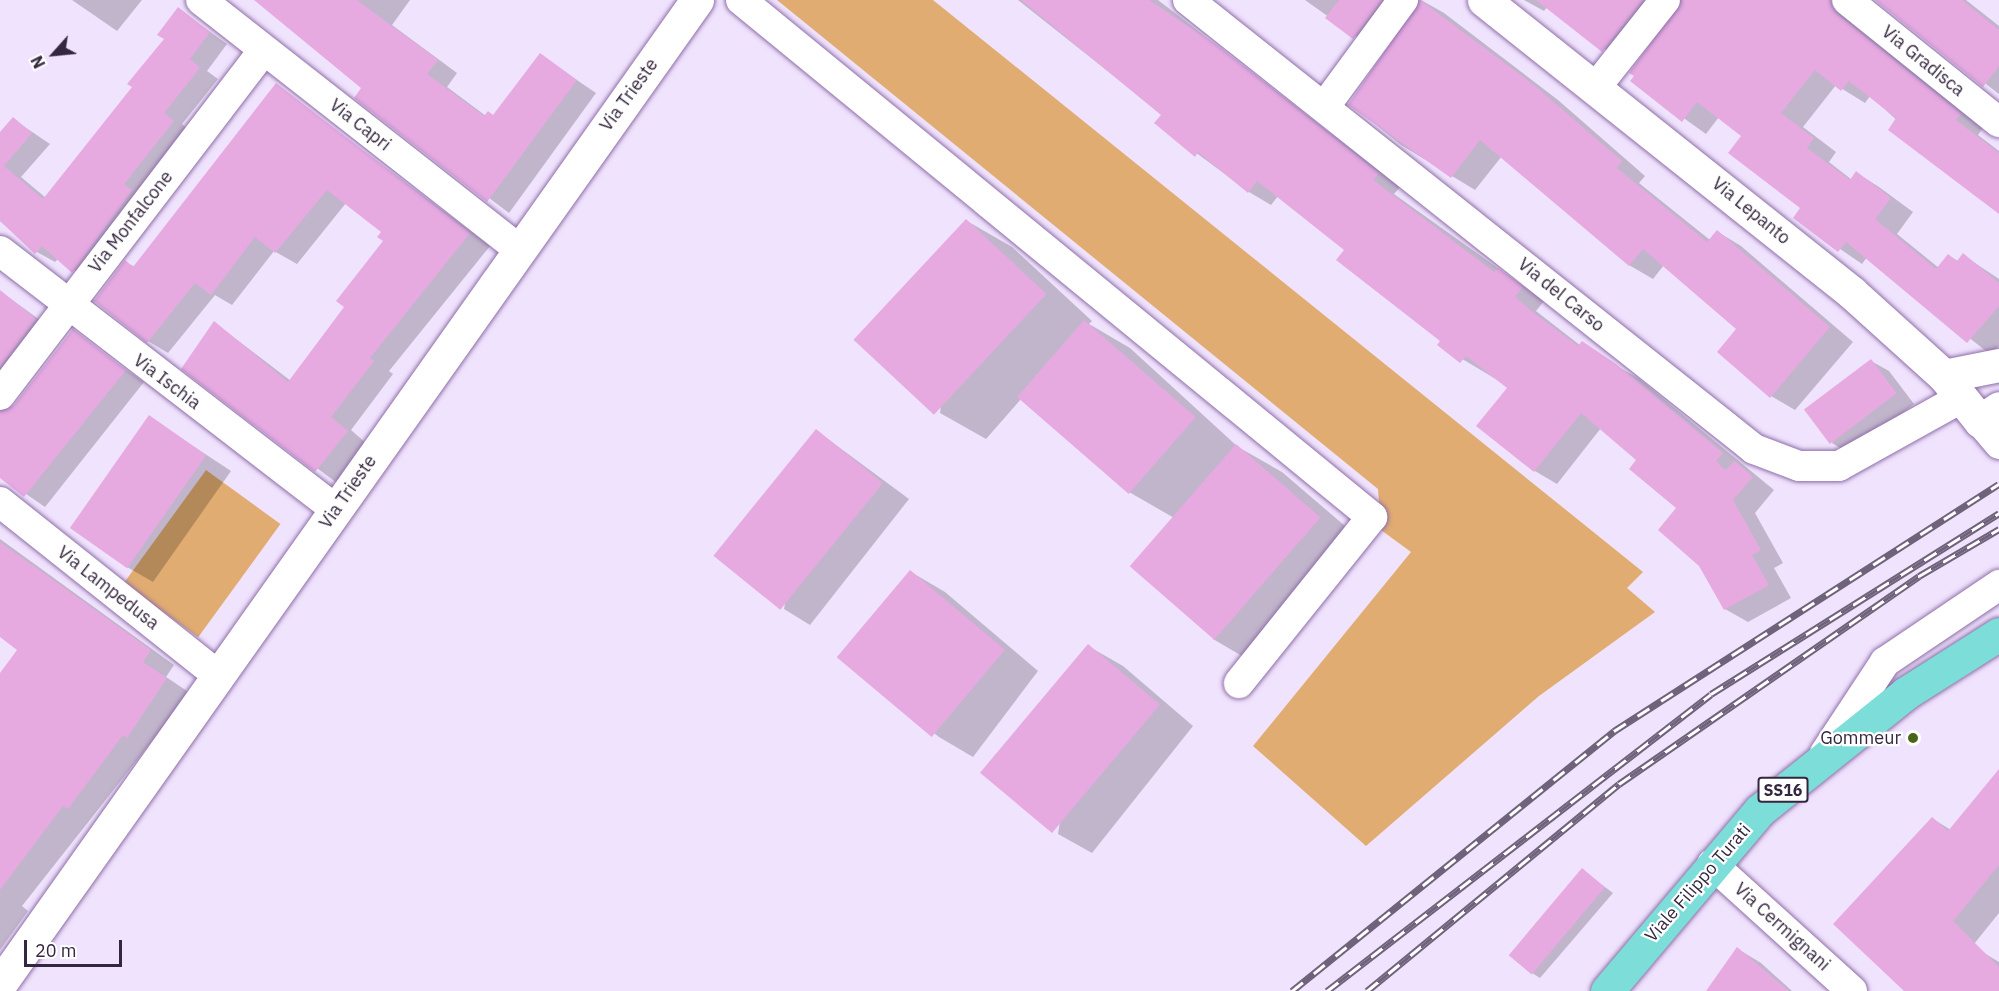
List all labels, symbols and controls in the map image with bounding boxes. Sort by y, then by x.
street label: Via Gradisca [1877,21,1969,101]
north arrow [24,24,84,84]
text: N [26,52,50,72]
street label: Via Trieste [595,54,663,136]
street label: Via Capri [325,94,395,156]
street label: Via Monfalcone [84,167,178,277]
street label: Via Lepanto [1707,173,1795,249]
street label: Via del Carso [1513,254,1609,336]
street label: Via Ischia [129,350,205,414]
street label: Via Trieste [315,451,381,533]
street label: Via Lampedusa [53,542,163,634]
place label: Gommeur [1820,727,1901,749]
marker: Gommeur [1906,731,1920,745]
road number: SS16 [1758,777,1808,803]
street label: Viale Filippo Turati [1641,819,1755,947]
street label: Via Cermignani [1730,878,1834,976]
scale bar [27,928,124,966]
text: 20 m [35,939,77,962]

